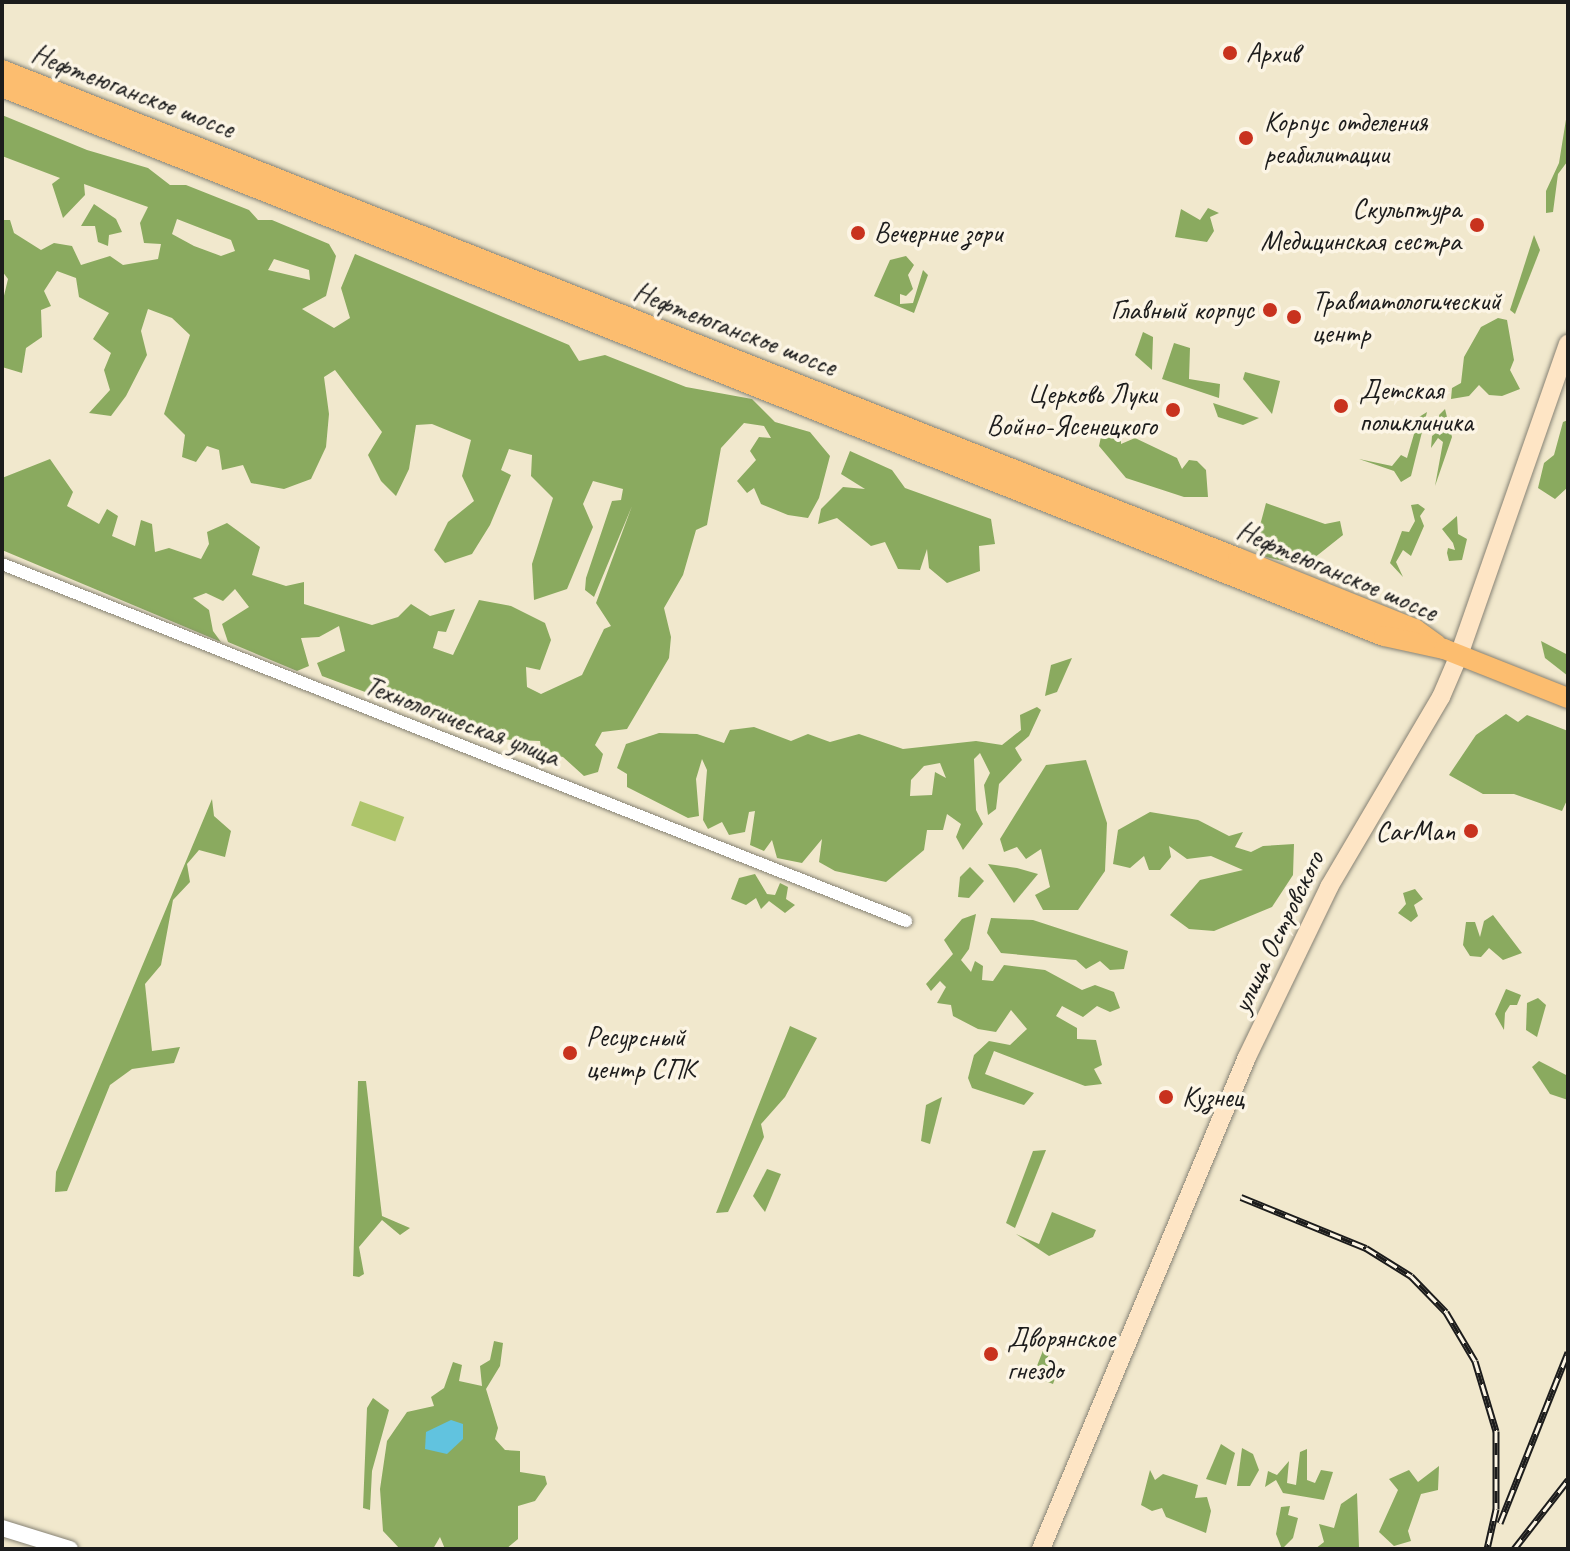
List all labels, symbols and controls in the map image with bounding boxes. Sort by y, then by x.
place label: Архив [1246,36,1299,70]
street label: Нефтеюганское шоссе [27,37,239,145]
marker: Архив [1221,44,1239,62]
place label: Корпус отделения реабилитации [1264,105,1426,171]
marker: Корпус отделения реабилитации [1235,127,1257,149]
place label: Скульптура Медицинская сестра [1264,192,1461,258]
place label: Вечерние зори [874,216,1004,250]
marker: Скульптура Медицинская сестра [1468,216,1486,234]
marker: Вечерние зори [849,224,867,242]
street label: Нефтеюганское шоссе [629,275,841,383]
place label: Травматологический центр [1312,284,1501,350]
place label: Главный корпус [1111,293,1254,327]
marker: Главный корпус [1261,301,1279,319]
marker: Травматологический центр [1283,306,1305,328]
place label: Детская поликлиника [1359,373,1473,439]
place label: Церковь Луки Войно-Ясенецкого [986,377,1157,443]
marker: Детская поликлиника [1330,395,1352,417]
marker: Церковь Луки Войно-Ясенецкого [1164,401,1182,419]
street label: Нефтеюганское шоссе [1232,514,1442,628]
street label: Технологическая улица [359,668,565,774]
place label: CarMan [1375,814,1455,848]
marker: CarMan [1462,822,1480,840]
street label: улица Островского [1224,845,1332,1019]
place label: Ресурсный центр СПК [586,1020,695,1086]
marker: Ресурсный центр СПК [561,1044,579,1062]
place label: Кузнец [1182,1080,1244,1114]
marker: Кузнец [1157,1088,1175,1106]
place label: Дворянское гнездо [1007,1321,1115,1387]
marker: Дворянское гнездо [982,1345,1000,1363]

